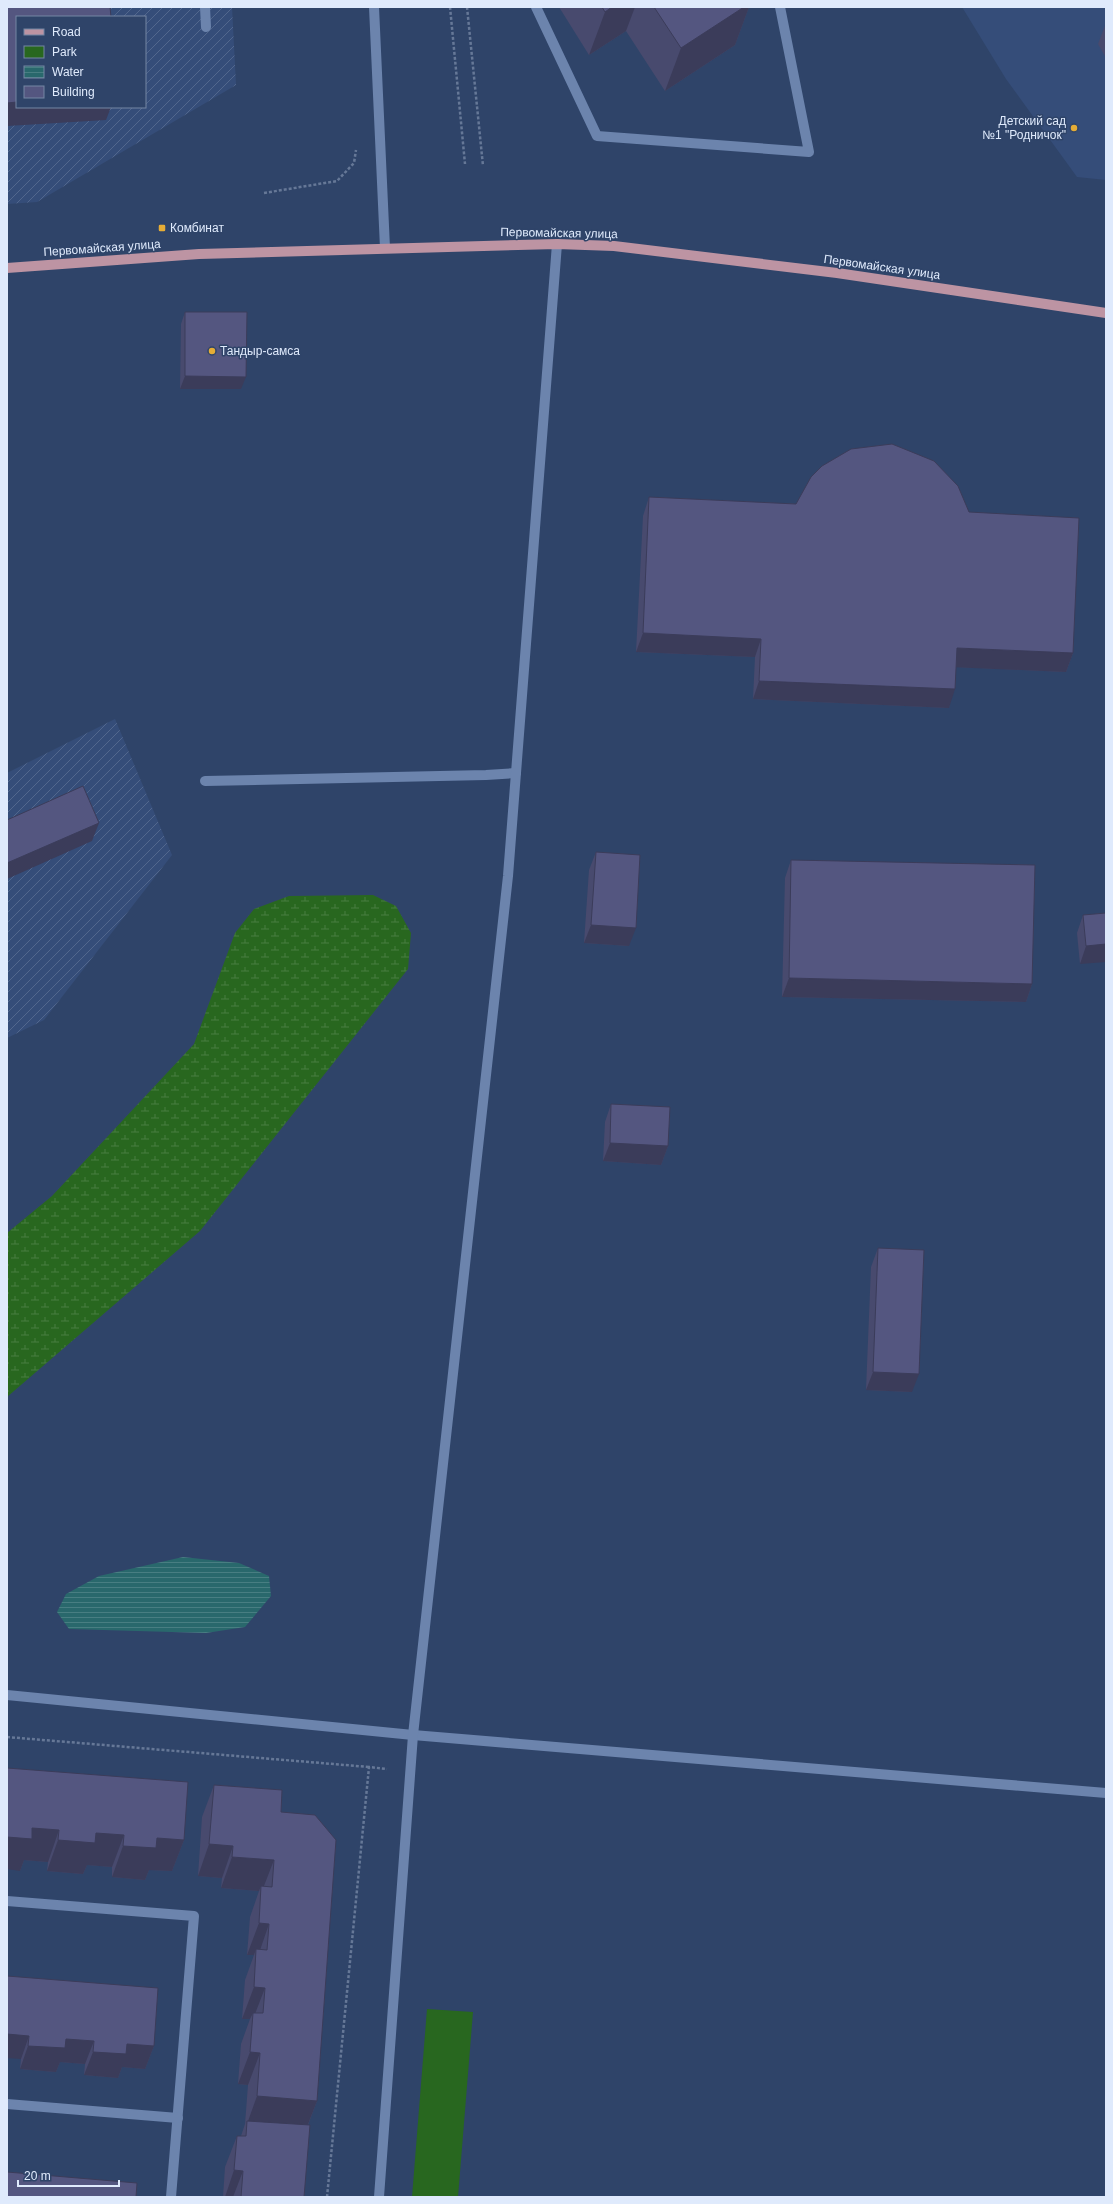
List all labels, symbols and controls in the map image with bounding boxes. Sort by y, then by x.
legend [16,16,146,108]
text: Road [52,25,81,39]
text: Park [52,45,78,59]
text: Water [52,65,84,79]
text: Building [52,85,95,99]
place label: Детский сад №1 "Родничок" [982,114,1066,142]
marker: Детский сад №1 "Родничок" [1069,123,1079,133]
place label: Комбинат [170,221,224,235]
marker: Комбинат [157,223,167,233]
street label: Первомайская улица [500,225,618,241]
street label: Первомайская улица [43,237,161,259]
street label: Первомайская улица [823,252,941,282]
place label: Тандыр-самса [220,344,300,358]
marker: Тандыр-самса [207,346,217,356]
scale bar [18,2162,119,2188]
text: 20 m [24,2169,51,2183]

